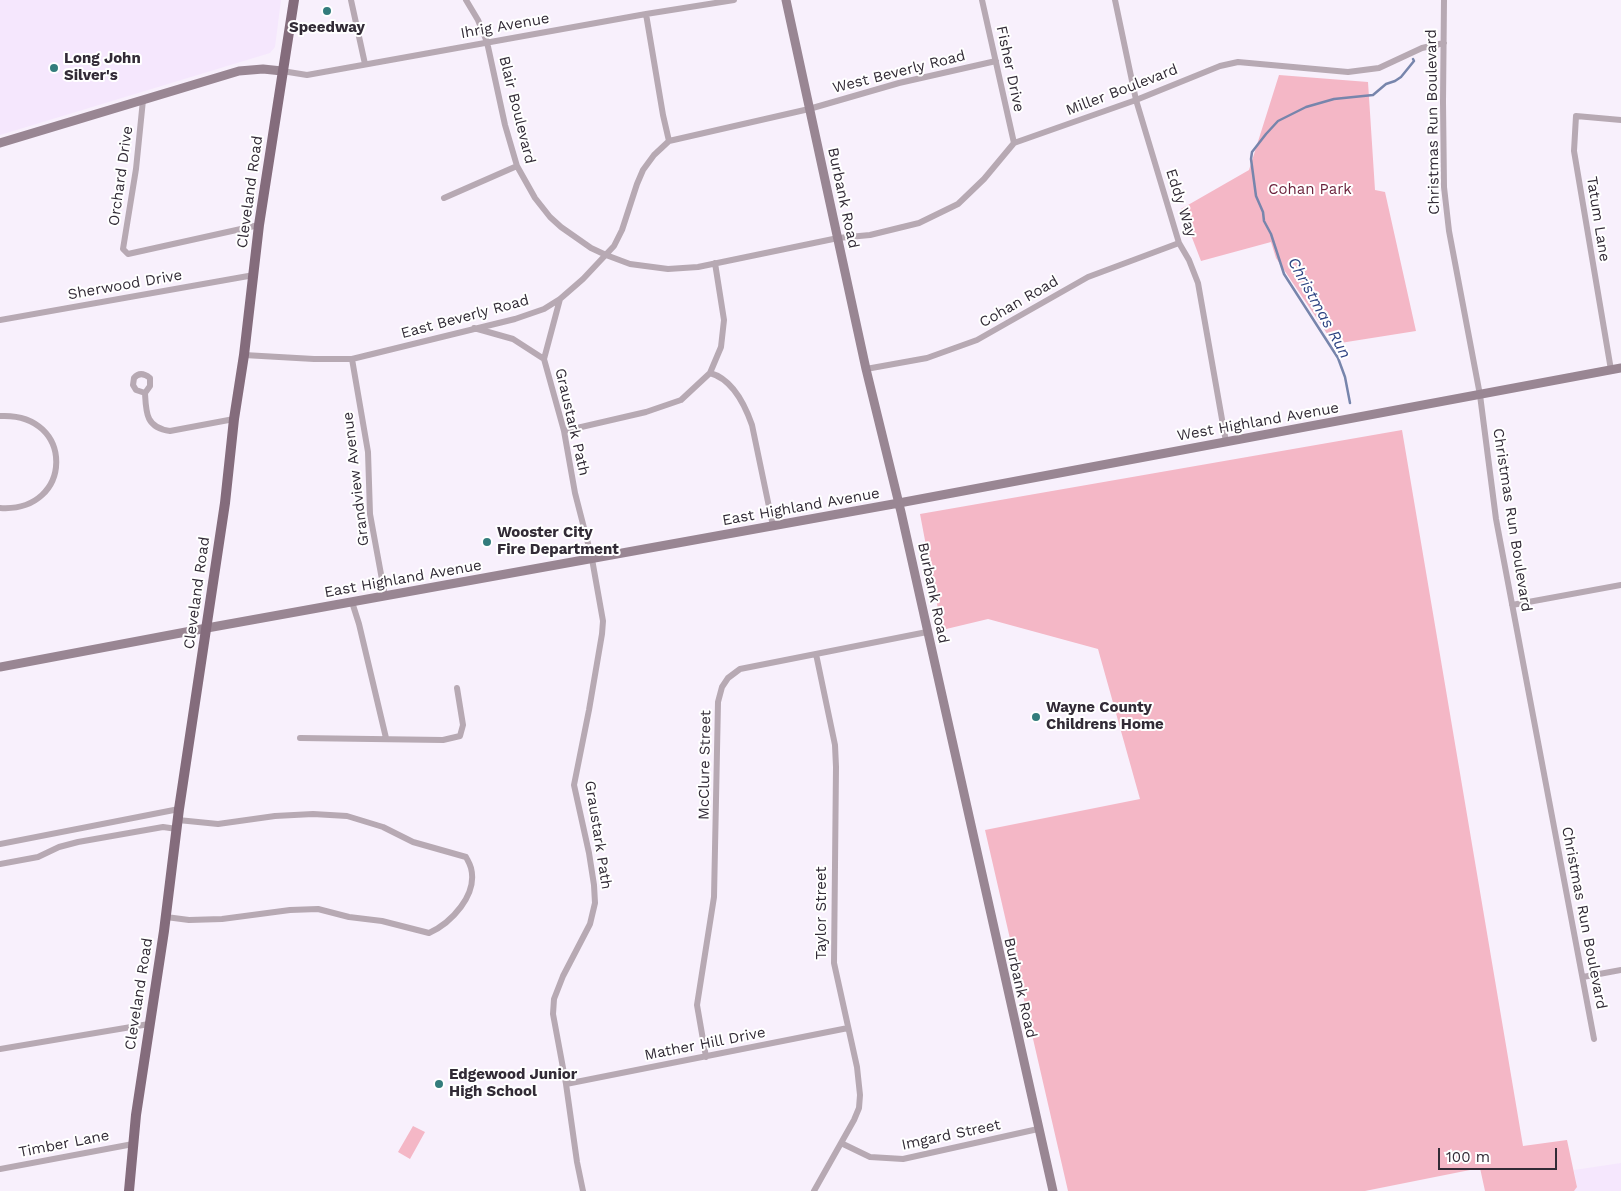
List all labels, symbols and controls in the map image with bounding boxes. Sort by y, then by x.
marker: Speedway [321,5,333,17]
street label: Ihrig Avenue [459,9,551,43]
place label: Speedway [289,19,365,37]
street label: Fisher Drive [992,24,1028,114]
street label: Christmas Run Boulevard [1422,29,1444,215]
street label: West Beverly Road [831,47,967,97]
place label: Long John Silver's [64,50,141,85]
street label: Blair Boulevard [495,54,539,166]
street label: Miller Boulevard [1064,60,1180,120]
marker: Long John Silver's [48,62,60,74]
street label: Orchard Drive [105,125,137,227]
street label: Cleveland Road [233,135,267,249]
street label: Burbank Road [824,146,862,250]
street label: Eddy Way [1162,167,1200,239]
street label: Tatum Lane [1582,175,1614,263]
park label: Cohan Park [1268,181,1352,199]
water label: Christmas Run [1283,254,1355,362]
street label: Sherwood Drive [66,266,184,304]
street label: Cohan Road [976,272,1062,332]
street label: East Beverly Road [399,291,531,343]
street label: Graustark Path [551,366,593,478]
street label: West Highland Avenue [1176,399,1340,445]
street label: Grandview Avenue [339,411,373,547]
street label: Christmas Run Boulevard [1489,427,1535,613]
street label: East Highland Avenue [721,484,881,530]
place label: Wooster City Fire Department [497,524,619,559]
street label: Cleveland Road [180,536,214,650]
marker: Wooster City Fire Department [481,536,493,548]
street label: Burbank Road [914,541,952,645]
street label: East Highland Avenue [323,556,483,602]
place label: Wayne County Childrens Home [1046,699,1164,734]
street label: McClure Street [695,710,715,820]
marker: Wayne County Childrens Home [1030,711,1042,723]
street label: Graustark Path [581,779,615,891]
street label: Christmas Run Boulevard [1557,825,1611,1011]
street label: Taylor Street [813,866,831,960]
street label: Burbank Road [1000,936,1040,1040]
street label: Cleveland Road [121,937,157,1051]
street label: Mather Hill Drive [643,1023,767,1065]
place label: Edgewood Junior High School [449,1066,577,1101]
marker: Edgewood Junior High School [433,1078,445,1090]
street label: Imgard Street [900,1116,1002,1154]
street label: Timber Lane [17,1126,111,1162]
scale bar [1441,1138,1560,1170]
text: 100 m [1446,1148,1490,1166]

